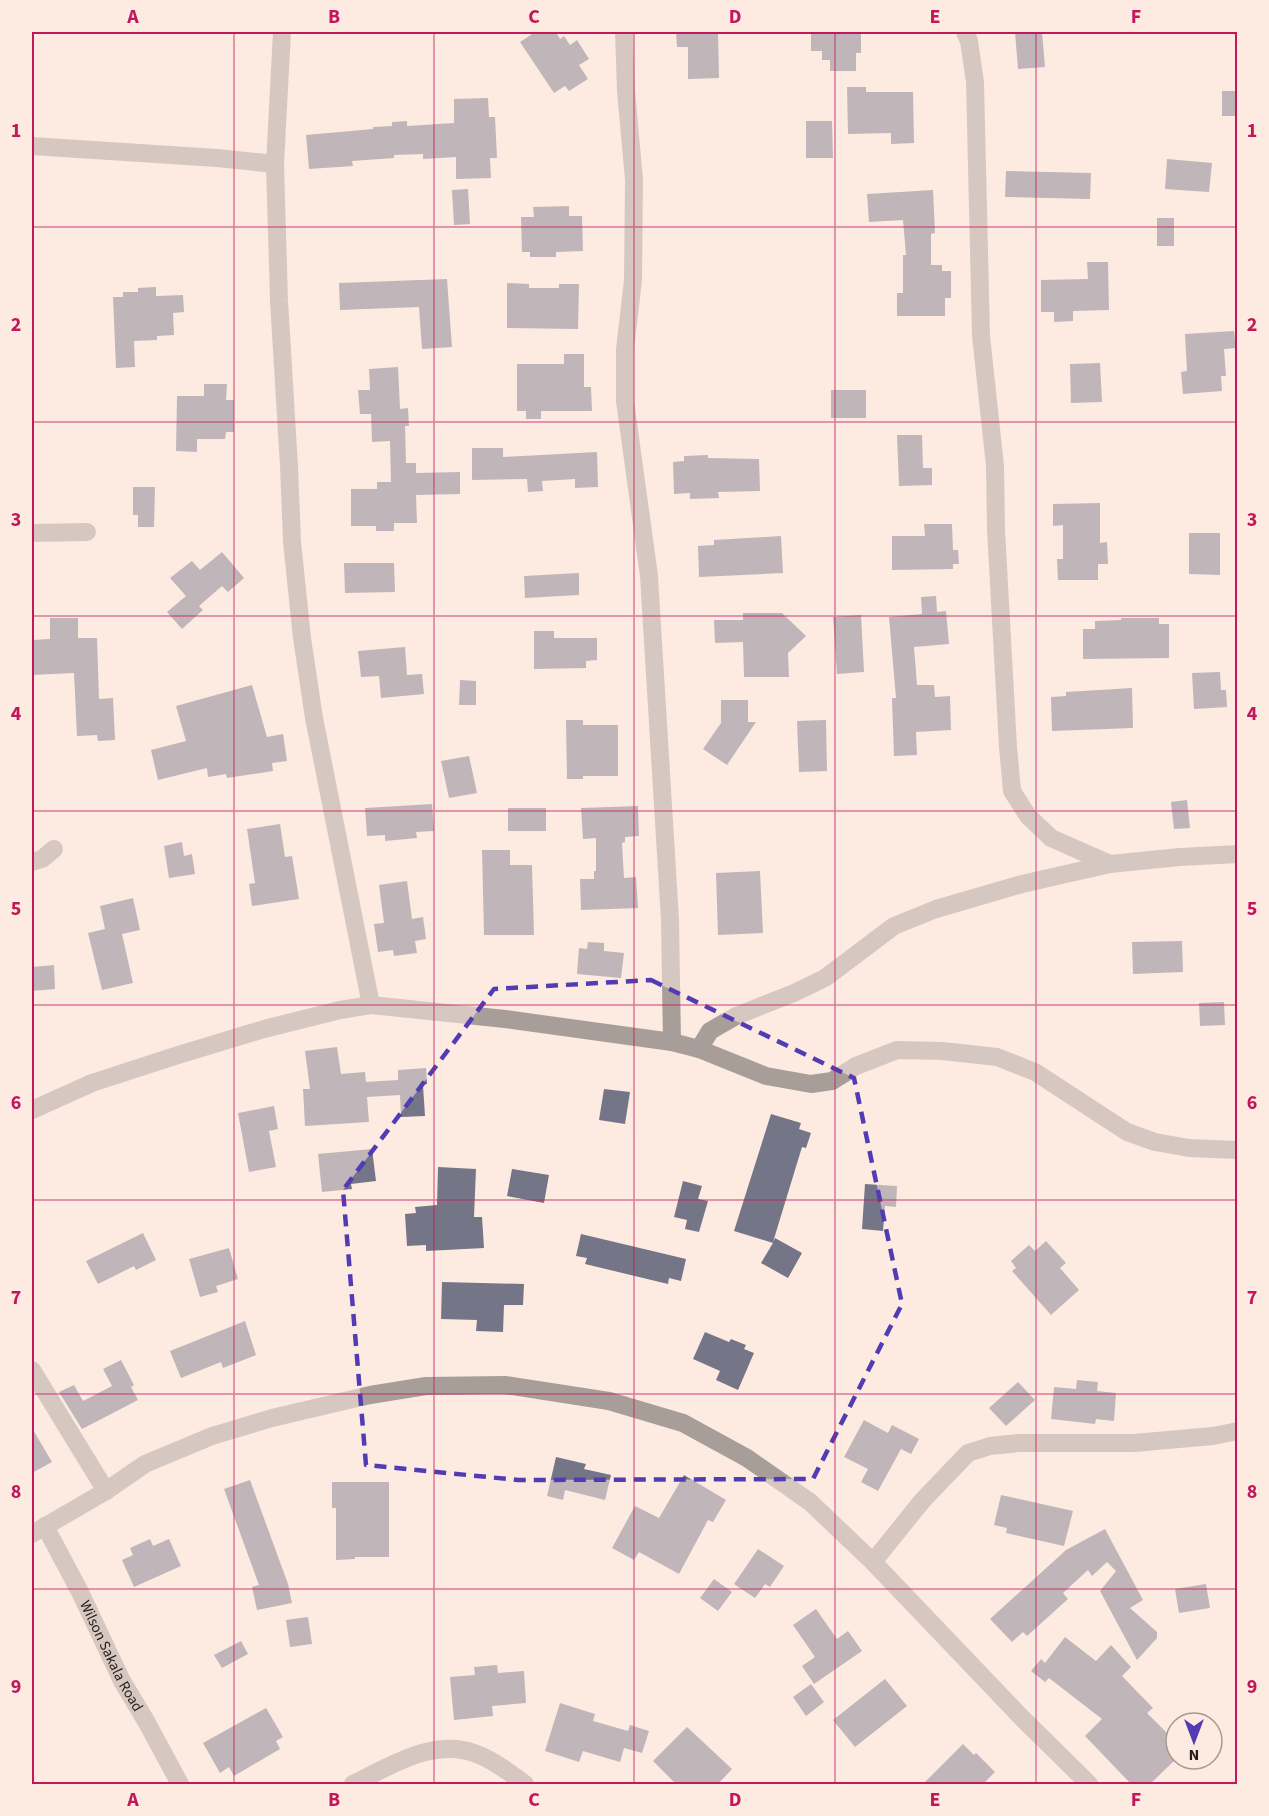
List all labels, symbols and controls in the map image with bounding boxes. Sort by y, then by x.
text: A [126,3,139,31]
text: B [328,3,340,31]
text: C [528,3,540,31]
text: D [729,3,741,31]
text: E [930,3,940,31]
text: F [1131,3,1141,31]
text: 1 [11,117,21,145]
text: 1 [1247,117,1257,145]
text: 2 [11,311,21,339]
text: 2 [1247,311,1257,339]
text: 3 [11,506,21,534]
text: 3 [1247,506,1257,534]
text: 4 [11,700,22,728]
text: 4 [1247,700,1258,728]
text: 5 [11,895,21,923]
text: 5 [1247,895,1257,923]
text: 6 [11,1089,21,1117]
text: 6 [1247,1089,1257,1117]
text: 7 [11,1284,21,1312]
text: 7 [1247,1284,1257,1312]
text: 8 [11,1478,21,1506]
text: 8 [1247,1478,1257,1506]
street label: Wilson Sakala Road [75,1597,148,1715]
text: 9 [11,1673,21,1701]
text: 9 [1247,1673,1257,1701]
north arrow [1164,1711,1224,1771]
text: N [1189,1744,1199,1766]
text: A [126,1786,139,1814]
text: B [328,1786,340,1814]
text: C [528,1786,540,1814]
text: D [729,1786,741,1814]
text: E [930,1786,940,1814]
text: F [1131,1786,1141,1814]

